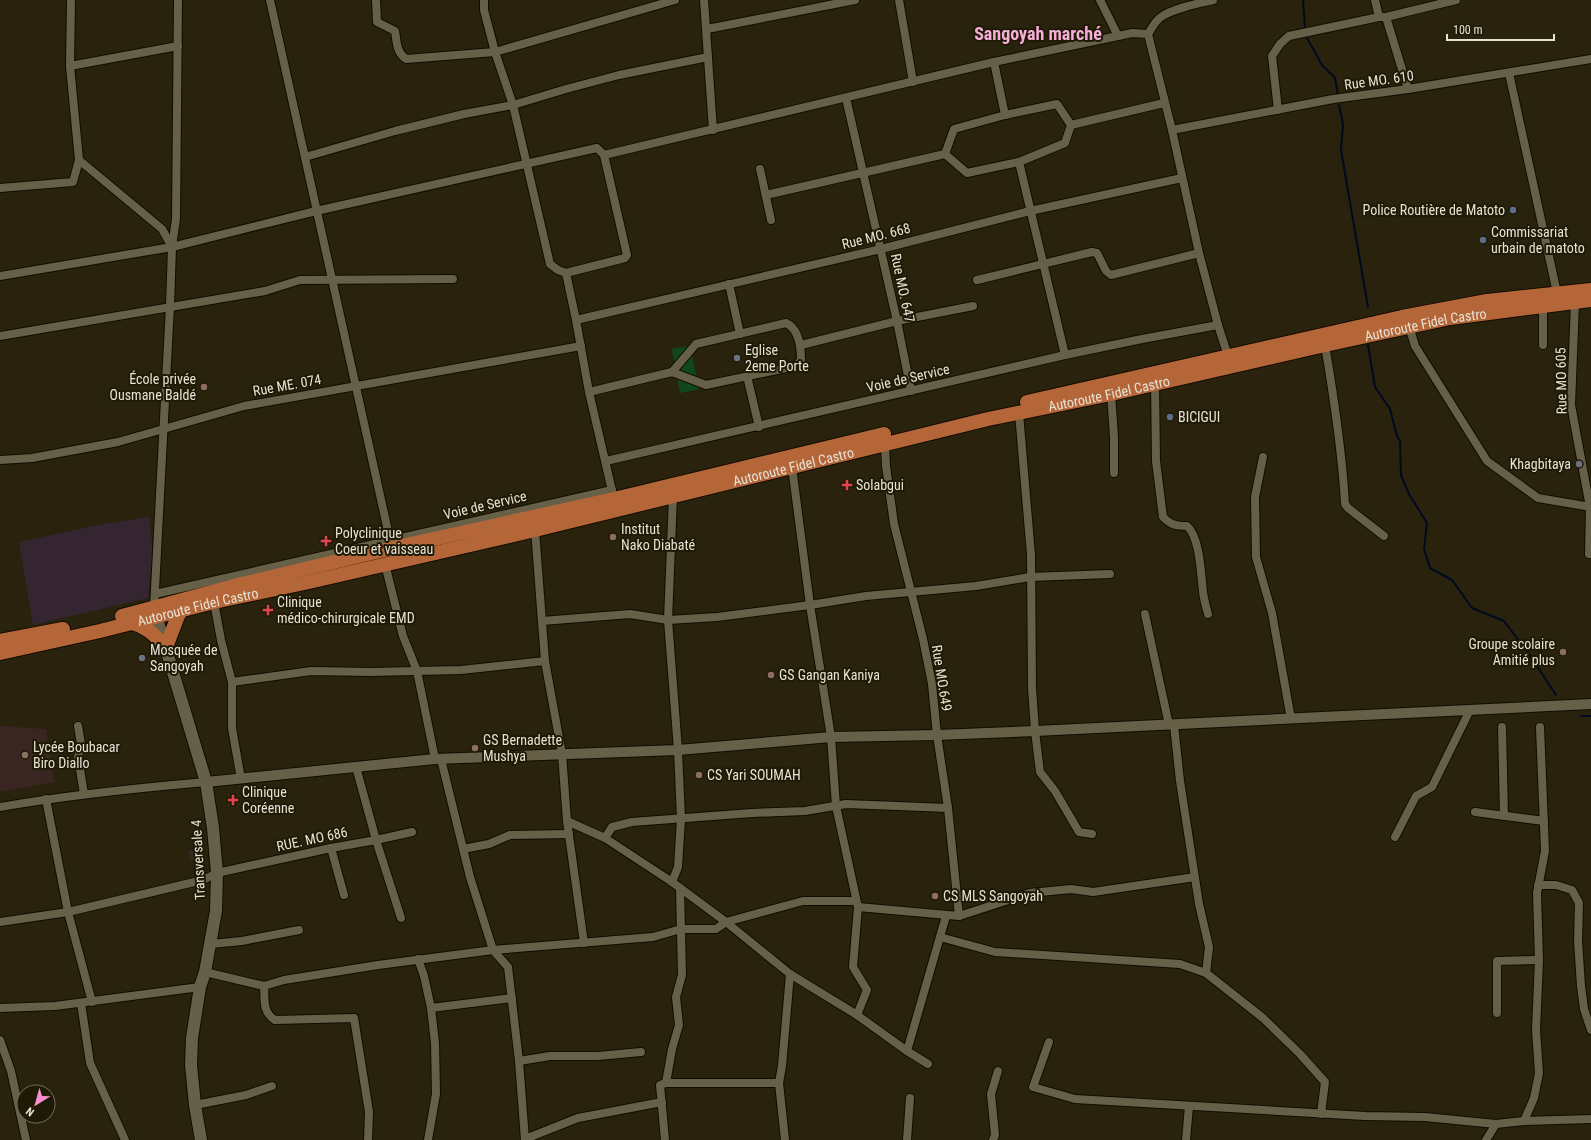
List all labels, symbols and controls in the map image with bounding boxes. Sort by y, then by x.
scale bar [1447,16,1554,42]
district label: Sangoyah marché [974,23,1102,44]
text: 100 m [1453,23,1483,37]
street label: Rue MO. 610 [1343,67,1415,93]
place label: Police Routière de Matoto [1363,202,1505,218]
marker: Police Routière de Matoto [1508,205,1518,215]
street label: Rue MO. 668 [840,220,912,252]
place label: Commissariat urbain de matoto [1491,224,1585,256]
marker: Commissariat urbain de matoto [1478,235,1488,245]
street label: Rue MO. 647 [888,252,918,324]
street label: Autoroute Fidel Castro [1363,305,1487,344]
place label: Eglise 2eme Porte [745,342,809,374]
street label: Rue MO 605 [1552,347,1570,415]
marker: Eglise 2eme Porte [732,353,742,363]
street label: Voie de Service [865,361,951,395]
place label: École privée Ousmane Baldé [110,370,196,403]
street label: Rue ME. 074 [252,371,323,399]
street label: Autoroute Fidel Castro [1047,373,1171,415]
marker: École privée Ousmane Baldé [199,382,209,392]
place label: BICIGUI [1178,409,1220,425]
marker: BICIGUI [1165,412,1175,422]
street label: Autoroute Fidel Castro [731,444,855,489]
place label: Khagbitaya [1510,456,1571,472]
marker: Khagbitaya [1574,459,1584,469]
place label: Solabgui [856,477,904,493]
marker: Solabgui [841,479,853,491]
street label: Voie de Service [442,488,528,522]
place label: Institut Nako Diabaté [621,521,696,553]
place label: Polyclinique Coeur et vaisseau [335,525,433,557]
marker: Institut Nako Diabaté [608,532,618,542]
marker: Polyclinique Coeur et vaisseau [320,535,332,547]
street label: Autoroute Fidel Castro [135,585,260,629]
place label: Clinique médico-chirurgicale EMD [277,594,415,626]
marker: Clinique médico-chirurgicale EMD [262,604,274,616]
place label: Groupe scolaire Amitié plus [1468,636,1555,668]
place label: Mosquée de Sangoyah [150,642,218,674]
street label: Rue MO.649 [929,644,955,712]
marker: Groupe scolaire Amitié plus [1558,647,1568,657]
marker: Mosquée de Sangoyah [137,653,147,663]
place label: GS Gangan Kaniya [779,667,880,683]
marker: GS Gangan Kaniya [766,670,776,680]
place label: GS Bernadette Mushya [483,732,562,764]
place label: Lycée Boubacar Biro Diallo [33,739,120,771]
marker: GS Bernadette Mushya [470,743,480,753]
marker: Lycée Boubacar Biro Diallo [20,750,30,760]
place label: CS Yari SOUMAH [707,767,801,783]
marker: CS Yari SOUMAH [694,770,704,780]
place label: Clinique Coréenne [242,784,295,816]
marker: Clinique Coréenne [227,794,239,806]
street label: Transversale 4 [188,819,208,901]
street label: RUE. MO 686 [275,824,349,854]
place label: CS MLS Sangoyah [943,888,1043,904]
marker: CS MLS Sangoyah [930,891,940,901]
north arrow [16,1084,56,1124]
text: N [23,1104,37,1119]

